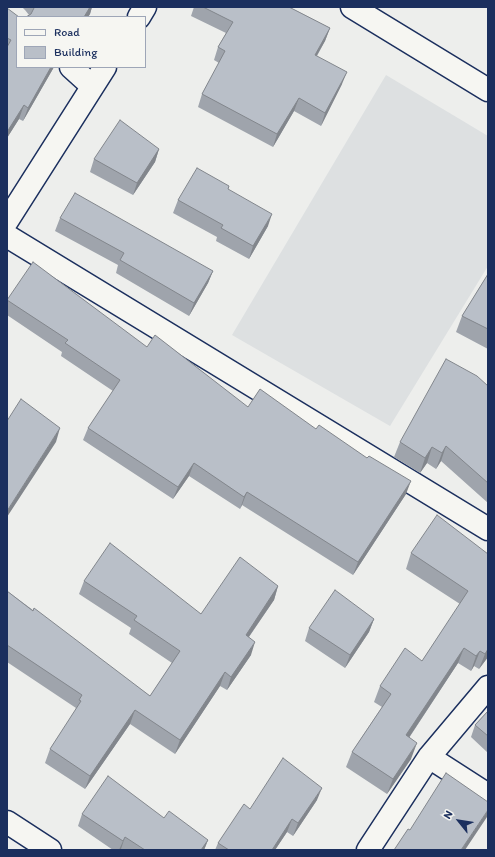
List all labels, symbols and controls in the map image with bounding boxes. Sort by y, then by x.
legend [16,16,146,68]
text: Road [54,25,80,39]
text: Building [54,45,97,59]
north arrow [439,801,479,841]
text: N [441,808,456,821]

